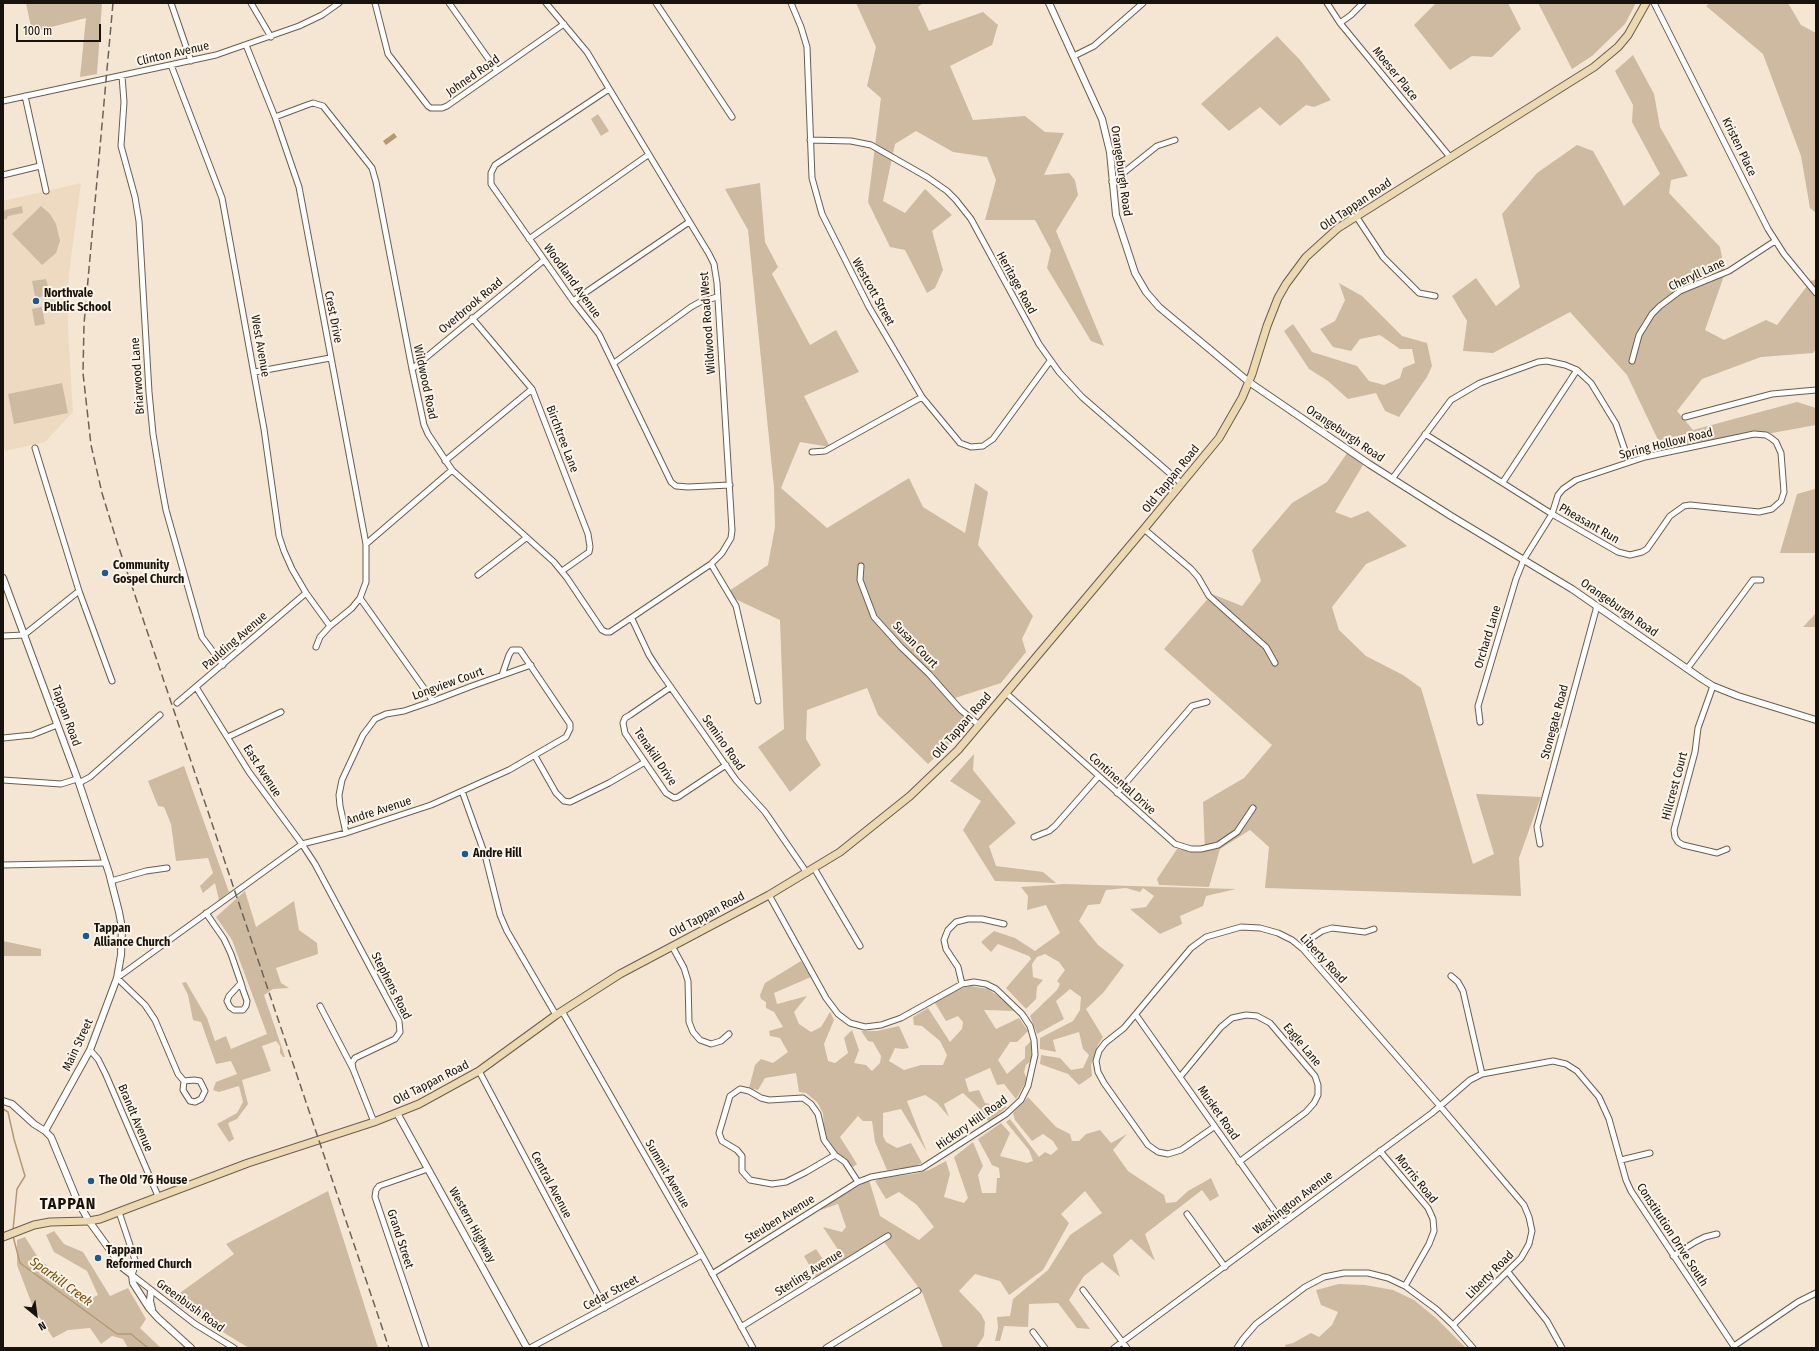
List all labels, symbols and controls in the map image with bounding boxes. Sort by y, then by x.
scale bar [18,16,103,42]
text: 100 m [23,24,52,38]
street label: Clinton Avenue [135,39,211,69]
street label: Moeser Place [1369,44,1421,104]
street label: Johned Road [443,52,503,100]
street label: Kristen Place [1719,115,1759,179]
street label: Orangeburgh Road [1108,125,1134,217]
street label: Old Tappan Road [1317,176,1395,234]
street label: Woodland Avenue [540,241,604,321]
street label: Heritage Road [993,249,1039,317]
street label: Westcott Street [849,256,897,328]
street label: Cheryll Lane [1667,256,1727,294]
street label: Wildwood Road West [697,271,719,375]
street label: Overbrook Road [436,275,506,337]
place label: Northvale Public School [44,287,111,315]
street label: Crest Drive [321,290,345,344]
marker: Northvale Public School [31,296,41,306]
street label: West Avenue [247,314,273,378]
street label: Briarwood Lane [128,337,148,415]
street label: Wildwood Road [410,343,440,421]
street label: Birchtree Lane [543,403,581,475]
street label: Orangeburgh Road [1303,403,1387,465]
street label: Spring Hollow Road [1618,425,1714,463]
street label: Old Tappan Road [1139,442,1203,516]
street label: Pheasant Run [1556,501,1622,547]
place label: Community Gospel Church [113,559,184,587]
marker: Community Gospel Church [100,568,110,578]
street label: Orangeburgh Road [1577,576,1661,640]
street label: Orchard Lane [1472,604,1504,670]
street label: Paulding Avenue [200,609,270,673]
street label: Susan Court [889,619,941,671]
street label: Longview Court [410,664,486,704]
street label: Stonegate Road [1538,683,1572,761]
street label: Tappan Road [48,684,84,748]
street label: Old Tappan Road [929,690,995,762]
street label: Semino Road [699,712,747,774]
street label: Tenakill Drive [631,726,679,788]
street label: East Avenue [240,742,284,800]
street label: Continental Drive [1086,750,1158,818]
street label: Hillcrest Court [1659,750,1691,822]
street label: Andre Avenue [345,794,413,828]
place label: Andre Hill [473,847,522,861]
marker: Andre Hill [460,849,470,859]
street label: Old Tappan Road [667,889,747,941]
place label: Tappan Alliance Church [94,922,170,950]
marker: Tappan Alliance Church [81,931,91,941]
street label: Liberty Road [1297,931,1349,987]
street label: Stephens Road [368,950,414,1022]
street label: Main Street [60,1017,96,1073]
street label: Eagle Lane [1280,1020,1324,1070]
street label: Old Tappan Road [391,1058,471,1108]
street label: Brandt Avenue [114,1082,156,1154]
street label: Musket Road [1194,1083,1242,1143]
street label: Hickory Hill Road [934,1093,1010,1153]
street label: Summit Avenue [642,1137,692,1211]
street label: Central Avenue [527,1149,575,1221]
street label: Morris Road [1392,1152,1440,1206]
street label: Washington Avenue [1250,1168,1336,1238]
place label: The Old '76 House [99,1174,187,1188]
marker: The Old '76 House [86,1176,96,1186]
street label: Constitution Drive South [1633,1181,1711,1289]
street label: Western Highway [445,1185,499,1265]
street label: Steuben Avenue [743,1192,817,1246]
district label: TAPPAN [40,1195,96,1215]
street label: Grand Street [384,1207,416,1271]
place label: Tappan Reformed Church [106,1244,192,1272]
street label: Sterling Avenue [773,1247,845,1299]
street label: Liberty Road [1463,1248,1517,1302]
marker: Tappan Reformed Church [93,1253,103,1263]
water label: Sparkill Creek [27,1254,95,1310]
street label: Cedar Street [581,1272,641,1314]
street label: Greenbush Road [153,1276,227,1336]
north arrow [16,1295,56,1335]
text: N [36,1319,48,1333]

